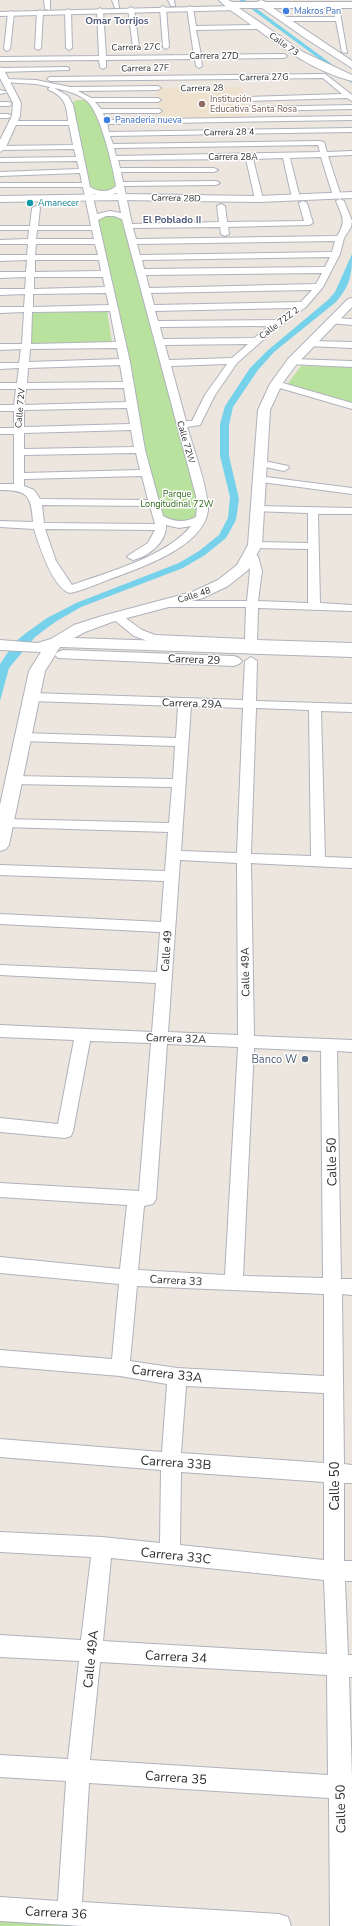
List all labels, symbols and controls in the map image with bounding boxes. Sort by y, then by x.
place label: Makros Pan [294,5,341,17]
marker: Makros Pan [281,6,291,16]
district label: Omar Torrijos [85,14,149,28]
street label: Calle 73 [267,29,301,59]
street label: Carrera 27C [111,41,161,53]
street label: Carrera 27D [189,50,239,62]
street label: Carrera 27F [121,62,169,74]
street label: Carrera 27G [239,71,289,83]
street label: Carrera 28 [180,82,224,94]
place label: Institución Educativa Santa Rosa [210,93,297,115]
marker: Institución Educativa Santa Rosa [197,99,207,109]
place label: Panaderia nueva [115,114,182,126]
marker: Panaderia nueva [102,115,112,125]
street label: Carrera 28 4 [204,126,255,138]
street label: Carrera 28A [208,151,258,163]
street label: Carrera 28D [151,192,201,204]
place label: Amanecer [38,197,80,209]
marker: Amanecer [25,198,35,208]
district label: El Poblado II [143,213,201,227]
street label: Calle 72Z 2 [257,304,301,342]
street label: Calle 72V [12,387,28,428]
street label: Calle 72W [174,419,198,465]
park label: Parque Longitudinal 72W [140,488,214,510]
street label: Calle 48 [176,584,212,606]
street label: Carrera 29 [168,651,220,668]
street label: Carrera 29A [162,695,222,712]
street label: Calle 49 [158,930,175,972]
street label: Calle 49A [238,947,253,997]
street label: Carrera 32A [146,1030,206,1047]
place label: Banco W [251,1052,297,1067]
marker: Banco W [300,1054,310,1064]
street label: Calle 50 [323,1137,341,1187]
street label: Carrera 33 [149,1272,203,1289]
street label: Carrera 33A [130,1361,204,1387]
street label: Carrera 33B [140,1452,212,1474]
street label: Calle 50 [326,1461,344,1510]
street label: Carrera 33C [140,1543,212,1569]
street label: Calle 49A [79,1629,103,1689]
street label: Carrera 34 [145,1646,208,1668]
street label: Carrera 35 [144,1767,208,1789]
street label: Calle 50 [332,1784,350,1834]
street label: Carrera 36 [25,1902,88,1924]

